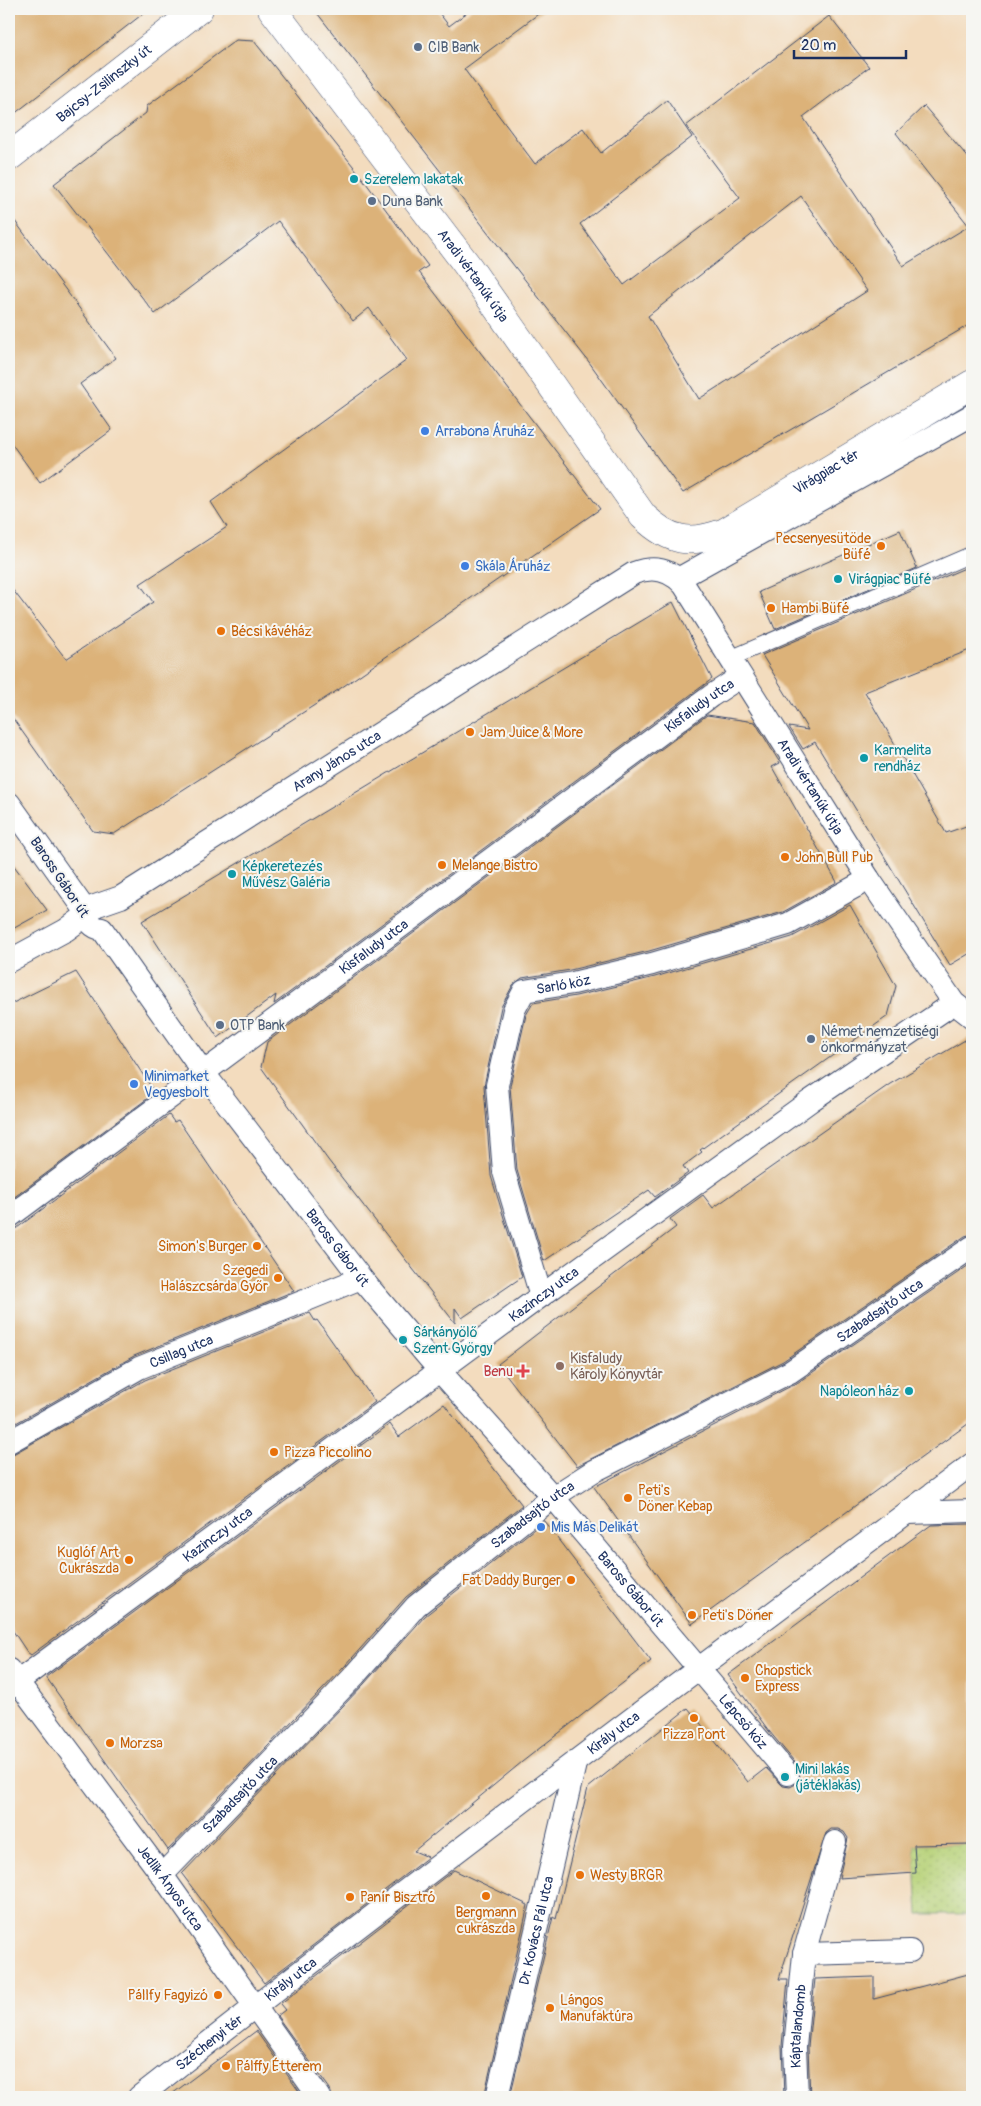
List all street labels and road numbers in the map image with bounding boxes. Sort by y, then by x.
street label: Bajcsy-Zsilinszky út [53,41,155,126]
street label: Aradi vértanúk útja [434,226,512,325]
street label: Virágpiac tér [790,446,862,498]
street label: Kisfaludy utca [661,675,737,737]
street label: Arany János utca [289,727,384,796]
street label: Aradi vértanúk útja [774,735,847,838]
street label: Baross Gábor út [26,834,93,921]
street label: Kisfaludy utca [336,916,412,978]
street label: Sarló köz [535,971,592,998]
street label: Baross Gábor út [302,1206,373,1290]
street label: Kazinczy utca [506,1263,582,1326]
street label: Szabadsajtó utca [833,1275,926,1346]
street label: Csillag utca [147,1331,216,1372]
street label: Szabadsajtó utca [487,1478,578,1552]
street label: Kazinczy utca [180,1503,256,1566]
street label: Baross Gábor út [594,1548,667,1631]
street label: Lépcső köz [715,1691,771,1753]
street label: Király utca [584,1708,643,1758]
street label: Szabadsajtó utca [199,1753,281,1837]
street label: Jedlik Ányos utca [134,1842,207,1934]
street label: Dr. Kovács Pál utca [516,1874,557,1987]
street label: Király utca [261,1954,320,2005]
street label: Káptalandomb [787,1983,810,2068]
street label: Széchenyi tér [172,2011,246,2074]

